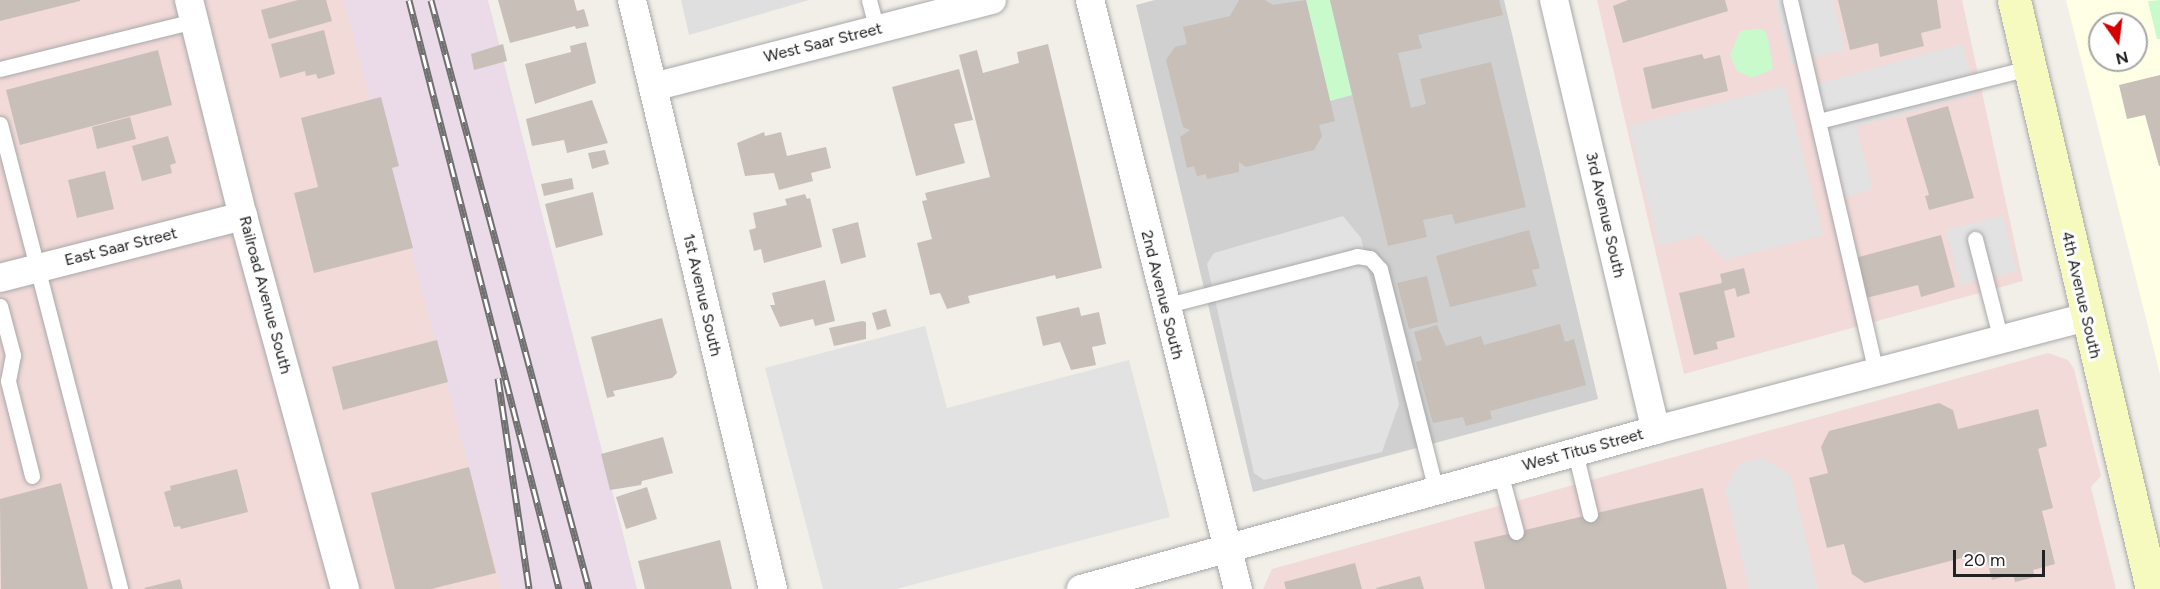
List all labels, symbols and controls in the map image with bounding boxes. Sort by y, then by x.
north arrow [2088,12,2148,72]
street label: West Saar Street [762,19,884,67]
text: N [2114,47,2130,69]
street label: 3rd Avenue South [1581,150,1629,280]
street label: Railroad Avenue South [235,214,295,376]
street label: East Saar Street [63,224,179,270]
street label: 2nd Avenue South [1137,229,1187,361]
street label: 4th Avenue South [2057,230,2105,360]
street label: 1st Avenue South [679,232,725,358]
street label: West Titus Street [1520,425,1646,475]
scale bar [1956,538,2048,576]
text: 20 m [1964,549,2005,571]

